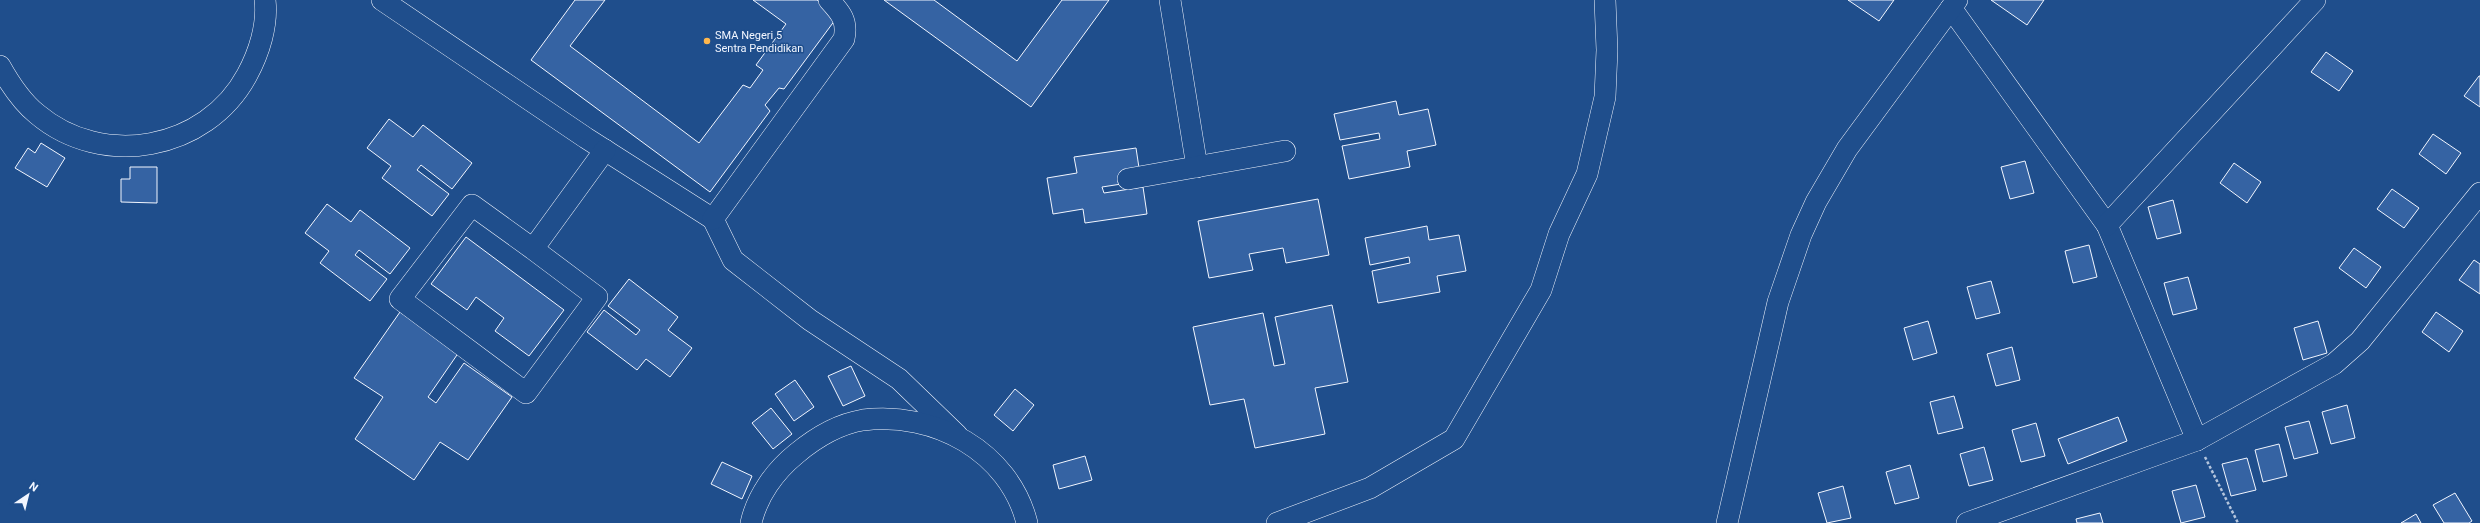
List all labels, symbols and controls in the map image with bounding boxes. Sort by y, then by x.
place label: SMA Negeri 5 Sentra Pendidikan [715,29,803,55]
marker: SMA Negeri 5 Sentra Pendidikan [702,36,712,46]
north arrow [8,475,48,515]
text: N [27,480,41,495]

